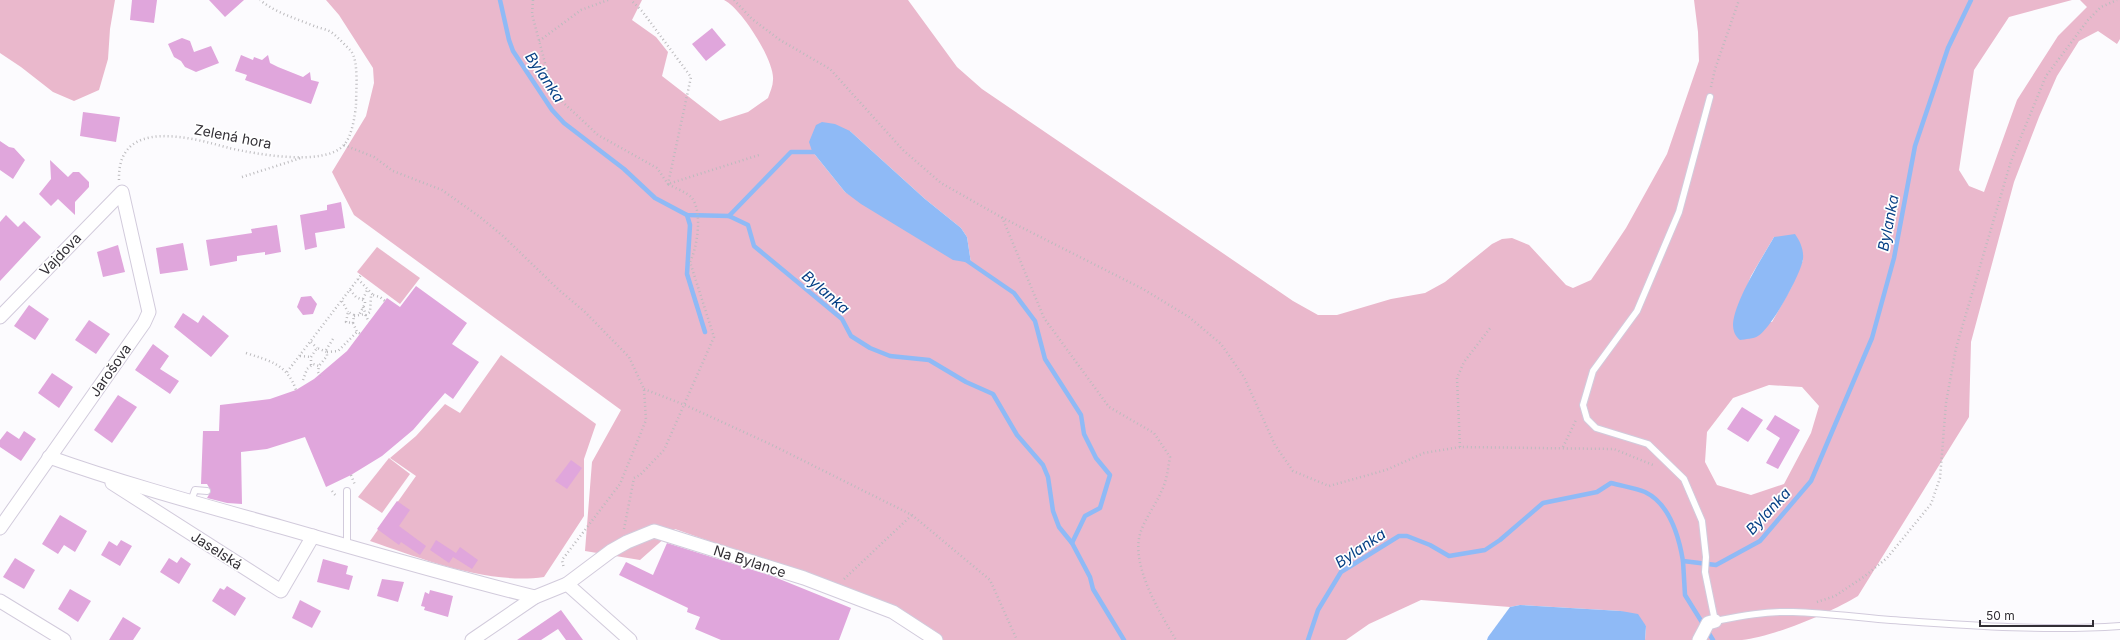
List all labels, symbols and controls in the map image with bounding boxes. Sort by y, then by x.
water label: Bylanka [521,48,569,106]
street label: Zelená hora [193,120,273,152]
water label: Bylanka [1873,193,1903,253]
street label: Vajdova [36,229,84,279]
water label: Bylanka [798,266,854,318]
street label: Jarošova [86,340,134,400]
water label: Bylanka [1742,484,1794,538]
water label: Bylanka [1331,524,1389,572]
street label: Jaselská [188,527,246,573]
street label: Na Bylance [712,541,788,581]
scale bar [1980,602,2093,628]
text: 50 m [1986,608,2015,623]

